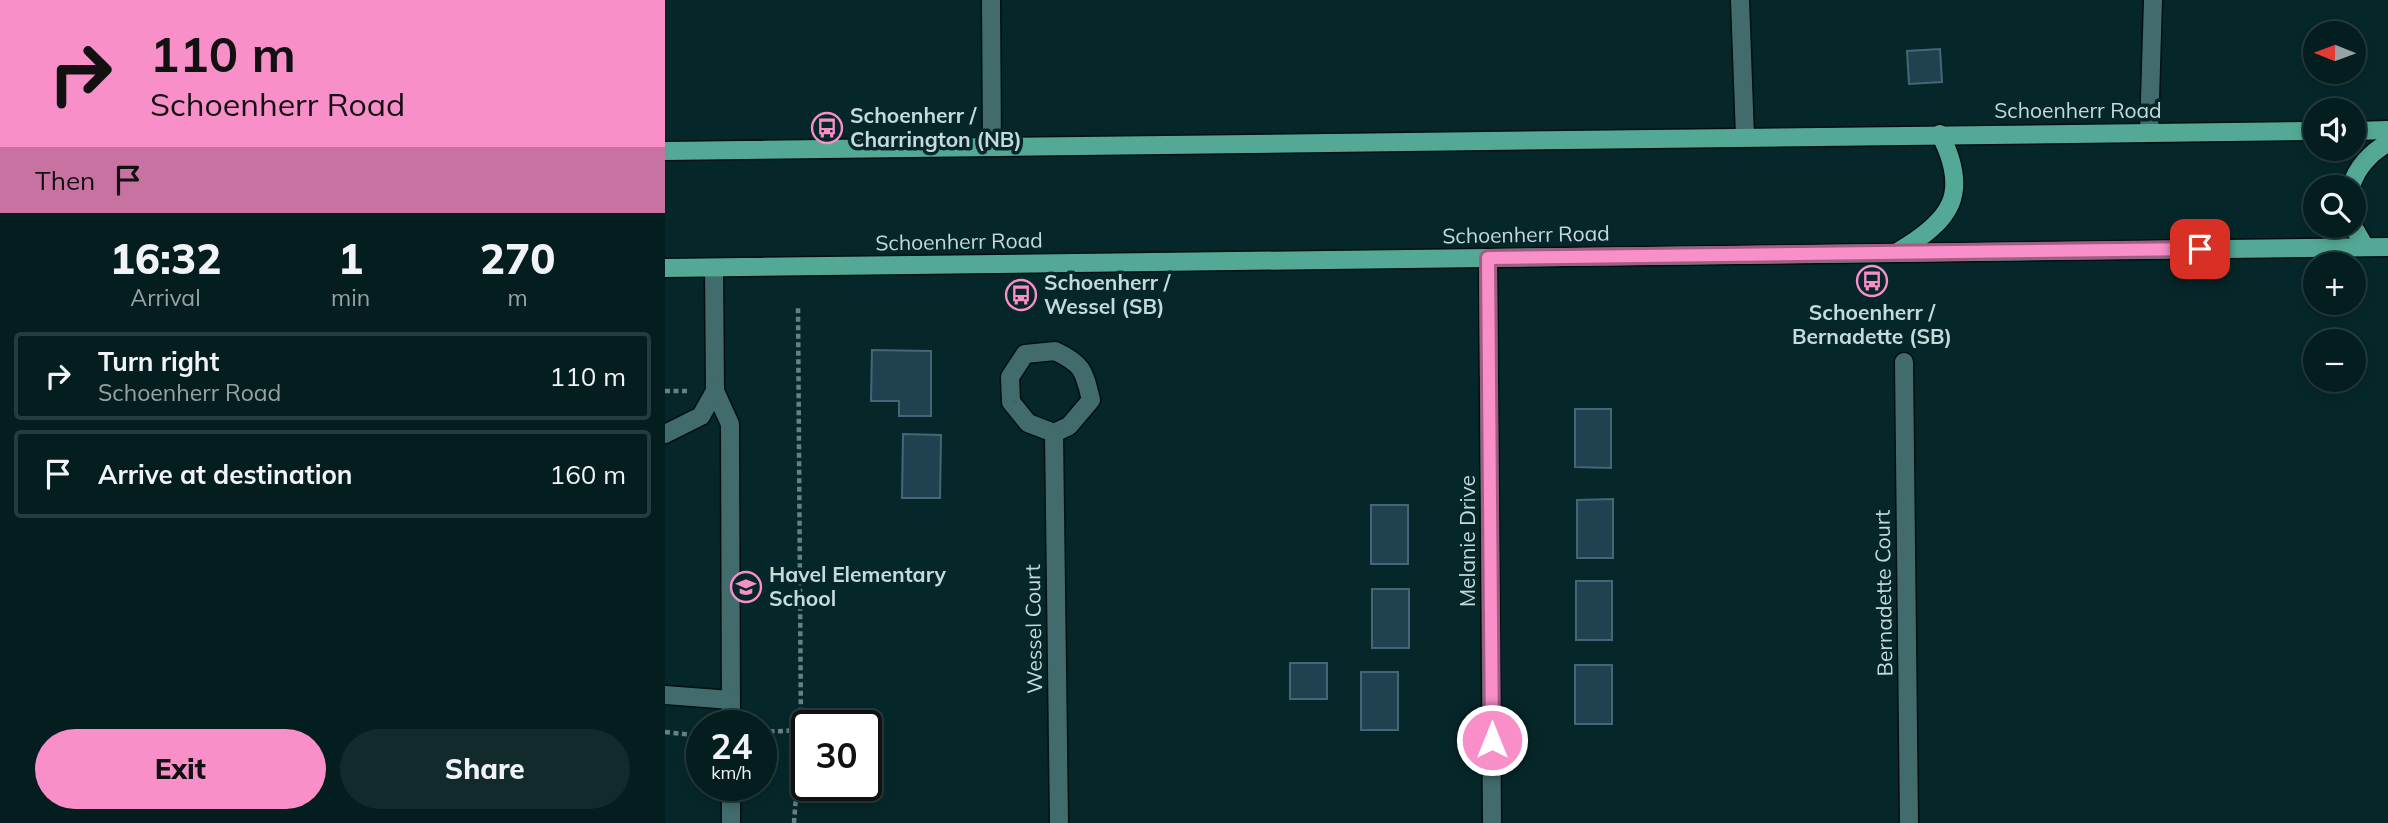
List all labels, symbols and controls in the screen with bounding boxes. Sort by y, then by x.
north arrow [2303,21,2366,84]
map controls [2303,21,2366,392]
text: 110 m [150,23,296,84]
icon: right [35,28,126,119]
text: Schoenherr Road [150,84,405,124]
street label: Schoenherr Road [1994,97,2162,123]
button: sound [2303,98,2366,161]
place label: Schoenherr / Charrington (NB) [850,102,1022,152]
bus stop icon: Schoenherr / Charrington (NB) [810,111,844,145]
icon: arrive [109,161,147,199]
text: Then [35,164,95,197]
button: search [2303,175,2366,238]
pin [2170,219,2230,279]
street label: Schoenherr Road [1442,220,1610,248]
street label: Schoenherr Road [875,227,1043,255]
icon: arrive [2181,230,2219,268]
text: 16:32 [110,232,221,285]
text: 1 [338,232,363,285]
text: 270 [480,232,555,285]
button: + [2303,252,2366,315]
bus stop icon: Schoenherr / Bernadette (SB) [1855,264,1889,298]
place label: Schoenherr / Wessel (SB) [1044,269,1172,319]
bus stop icon: Schoenherr / Wessel (SB) [1004,278,1038,312]
text: Arrival [130,283,201,312]
text: min [331,283,370,312]
text: m [507,283,528,312]
place label: Schoenherr / Bernadette (SB) [1792,299,1952,349]
button: − [2303,329,2366,392]
text: Turn right [98,345,219,378]
icon: right [39,357,77,395]
text: 110 m [550,360,626,393]
text: Schoenherr Road [98,378,281,407]
icon: arrive [39,455,77,493]
text: Arrive at destination [98,458,353,491]
text: 160 m [550,458,626,491]
street label: Melanie Drive [1454,475,1480,607]
street label: Bernadette Court [1869,509,1897,677]
place label: Havel Elementary School [769,561,947,611]
street label: Wessel Court [1019,564,1047,694]
school or university icon: Havel Elementary School [729,570,763,604]
position arrow [1455,703,1529,777]
speed limit sign: 30 [791,710,882,801]
text: 24 [710,724,753,768]
button: Exit [35,729,326,809]
button: Share [340,729,630,809]
text: km/h [711,761,752,784]

